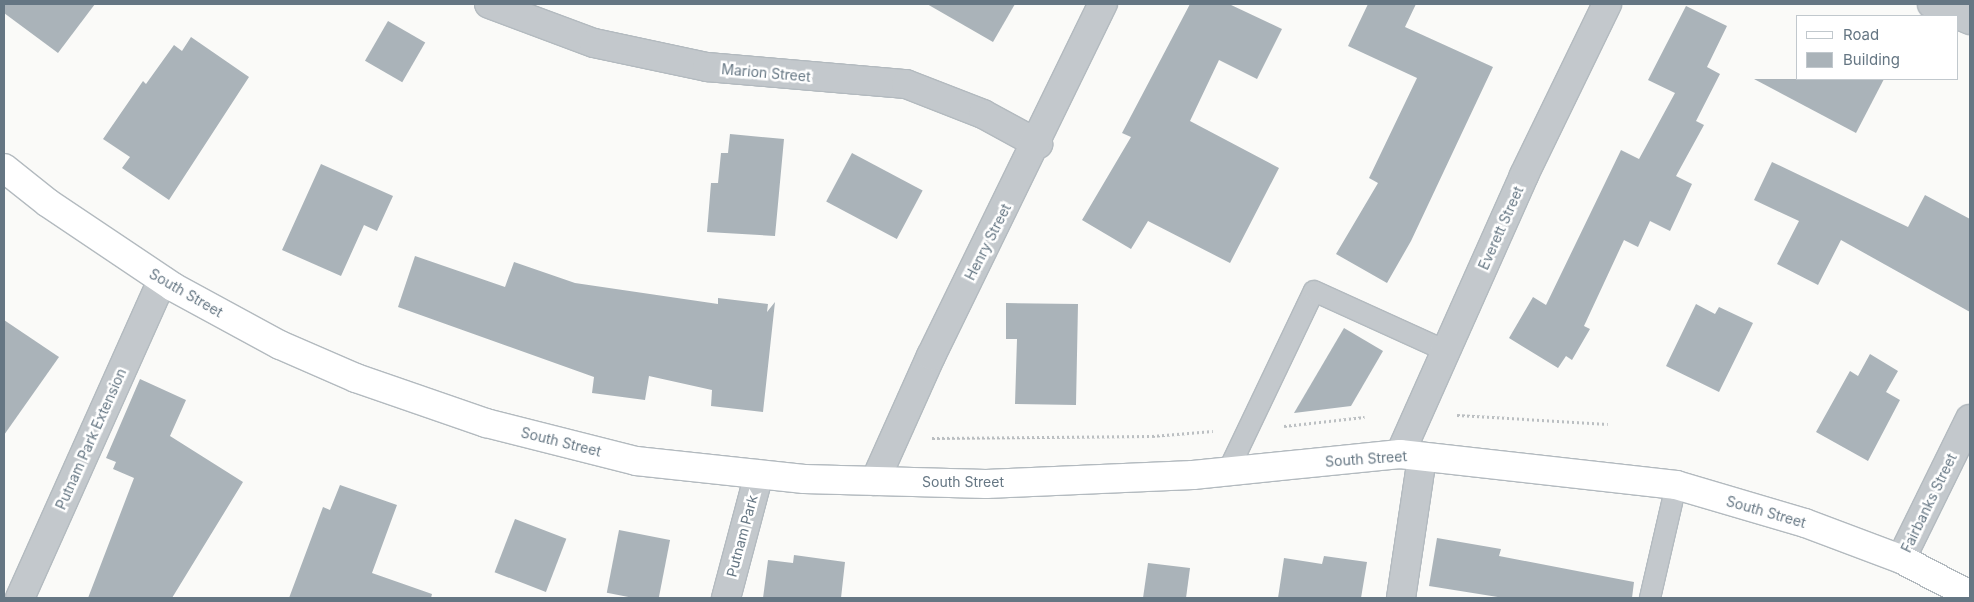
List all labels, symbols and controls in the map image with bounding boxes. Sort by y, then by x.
legend [1796,15,1959,80]
text: Road [1843,25,1879,44]
text: Building [1843,50,1900,69]
street label: Marion Street [721,61,811,85]
street label: Everett Street [1475,184,1527,272]
street label: Henry Street [962,201,1014,283]
street label: South Street [146,265,226,321]
street label: Putnam Park Extension [52,366,130,512]
street label: South Street [519,424,603,460]
street label: South Street [1325,448,1407,470]
street label: Fairbanks Street [1898,451,1960,555]
street label: South Street [922,474,1004,490]
street label: Putnam Park [723,493,761,579]
street label: South Street [1724,493,1808,531]

